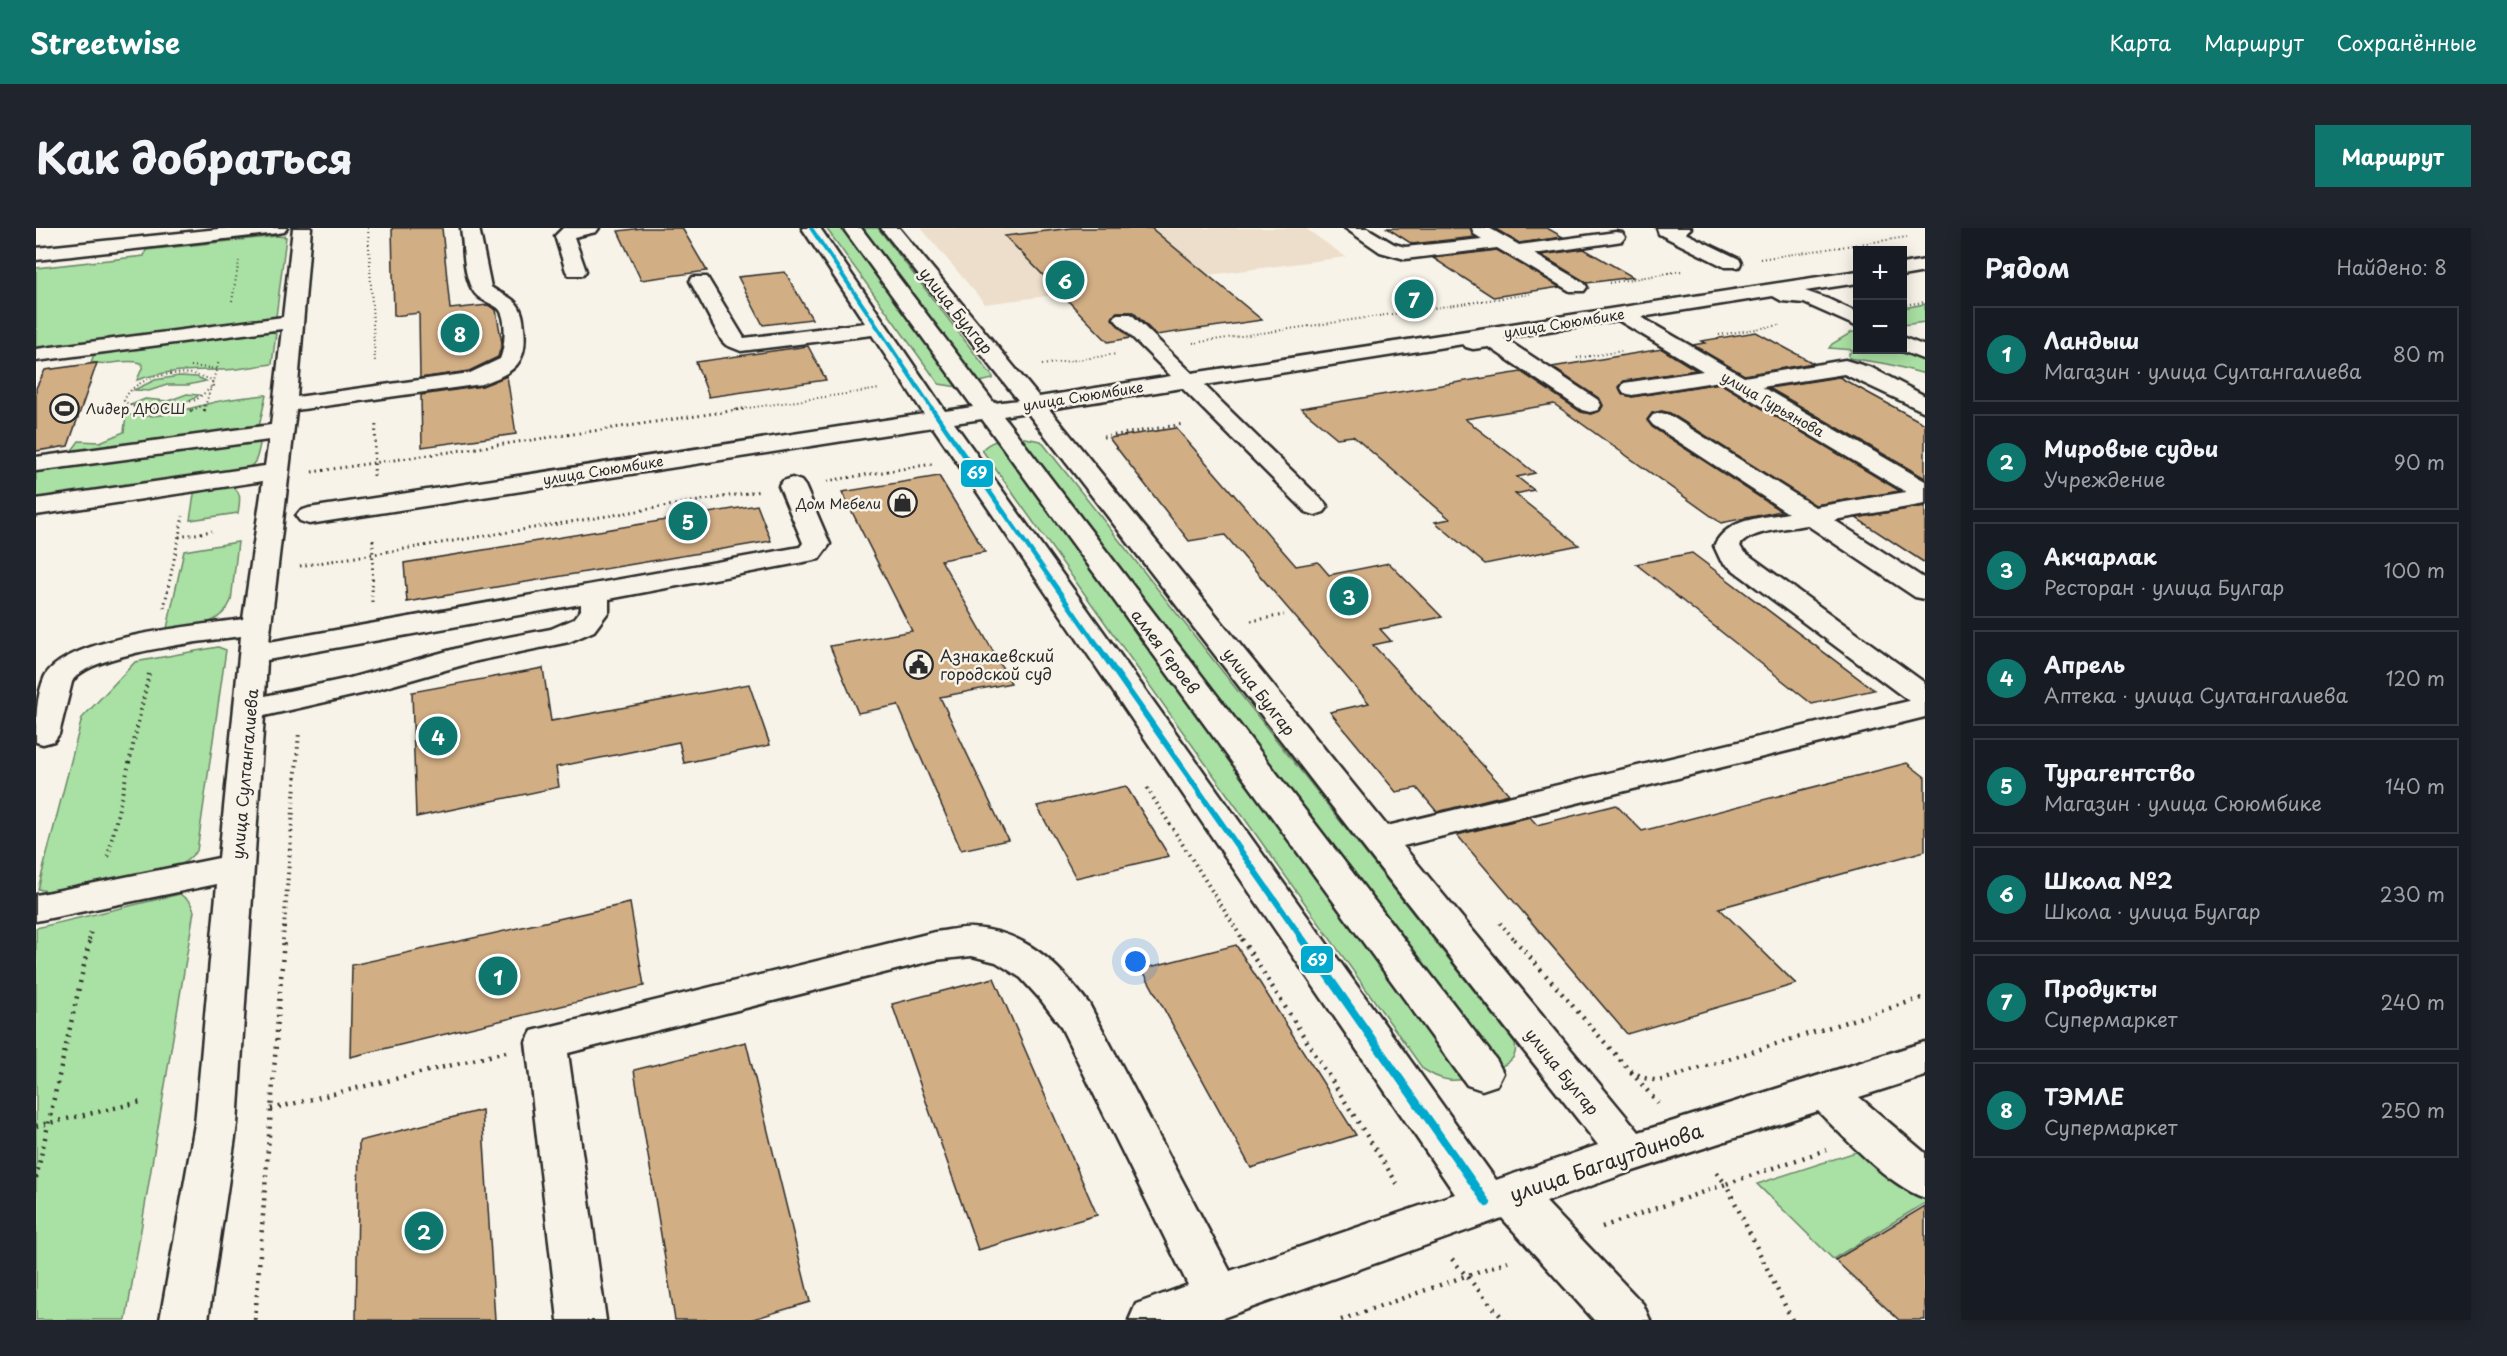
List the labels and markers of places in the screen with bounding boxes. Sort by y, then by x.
pin: 6 [1046,257,1084,302]
pin: 7 [1394,276,1434,322]
pin: 8 [440,310,480,356]
sports icon: Лидер ДЮСШ [49,392,81,424]
place label: Лидер ДЮСШ [86,398,186,419]
shop icon: Дом Мебели [886,487,918,519]
place label: Дом Мебели [795,493,881,514]
pin: 5 [668,498,708,544]
pin: 3 [1330,574,1368,619]
place label: Азнакаевский городской суд [940,643,1054,685]
public building icon: Азнакаевский городской суд [903,648,935,680]
pin: 4 [418,714,458,758]
pin: 1 [478,954,518,999]
pin: 2 [404,1208,444,1254]

